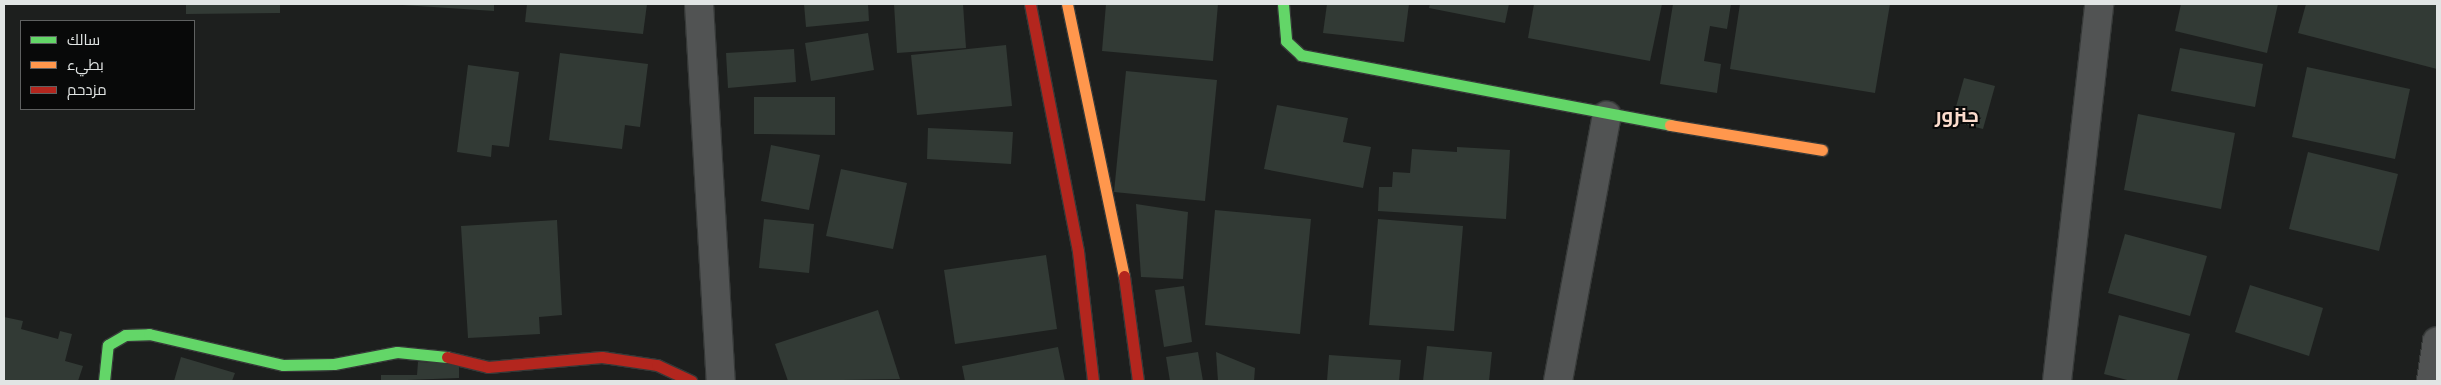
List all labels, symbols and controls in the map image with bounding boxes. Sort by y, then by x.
legend [20,20,195,110]
text: سالك [67,30,100,49]
text: بطيء [67,55,104,74]
text: مزدحم [67,80,107,99]
district label: جنزور [1935,103,1979,127]

